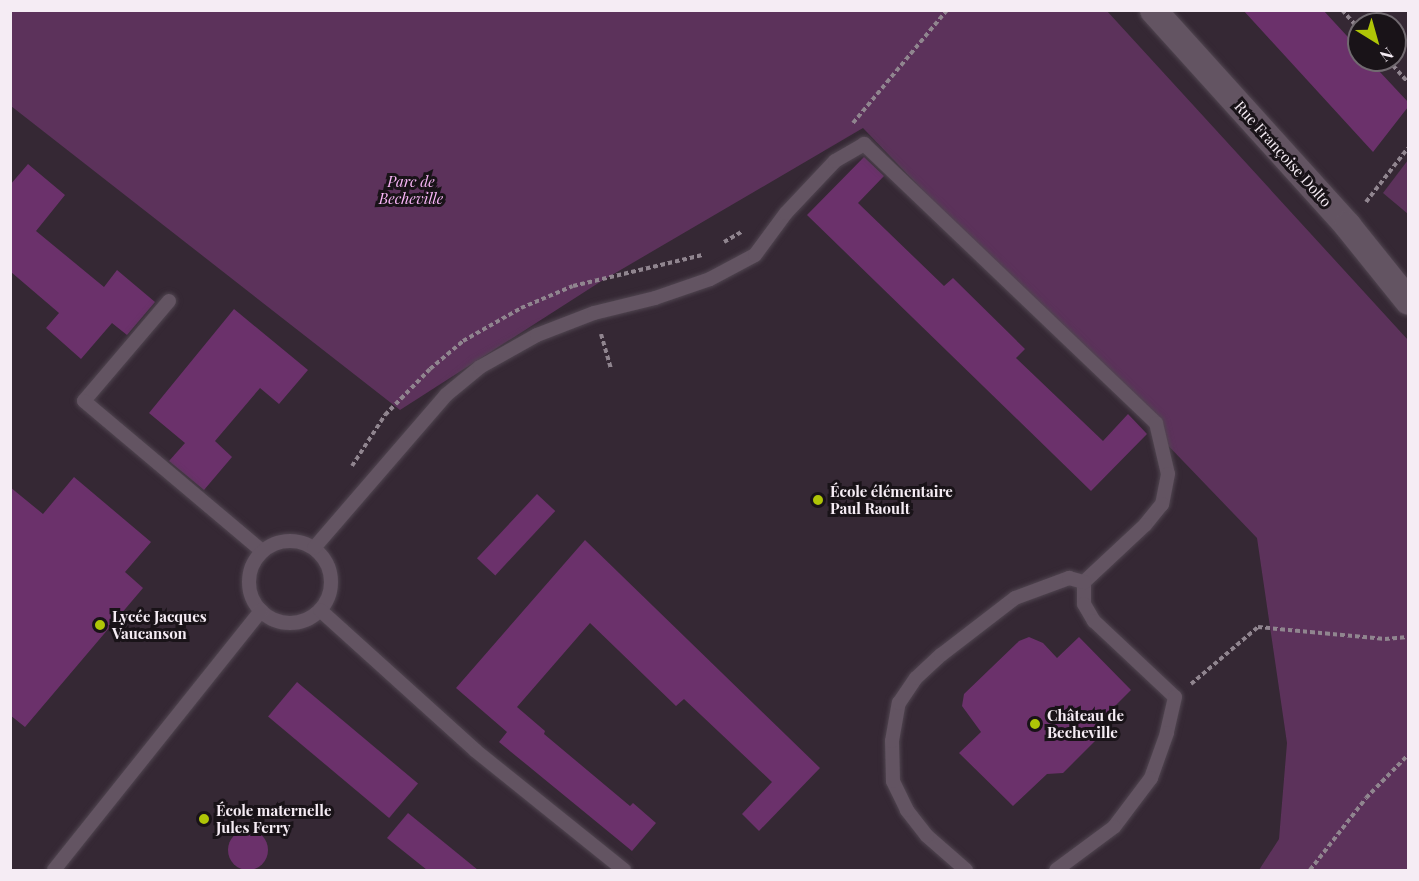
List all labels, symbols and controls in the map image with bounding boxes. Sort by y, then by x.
north arrow [1347,12,1407,72]
text: N [1376,43,1398,67]
street label: Rue Françoise Dolto [1231,97,1335,211]
park label: Parc de Becheville [379,172,443,207]
place label: École élémentaire Paul Raoult [830,482,953,517]
marker: École élémentaire Paul Raoult [811,493,825,507]
place label: Lycée Jacques Vaucanson [112,607,207,642]
marker: Lycée Jacques Vaucanson [93,618,107,632]
place label: Château de Becheville [1047,706,1124,741]
marker: Château de Becheville [1028,717,1042,731]
place label: École maternelle Jules Ferry [216,801,331,836]
marker: École maternelle Jules Ferry [197,812,211,826]

